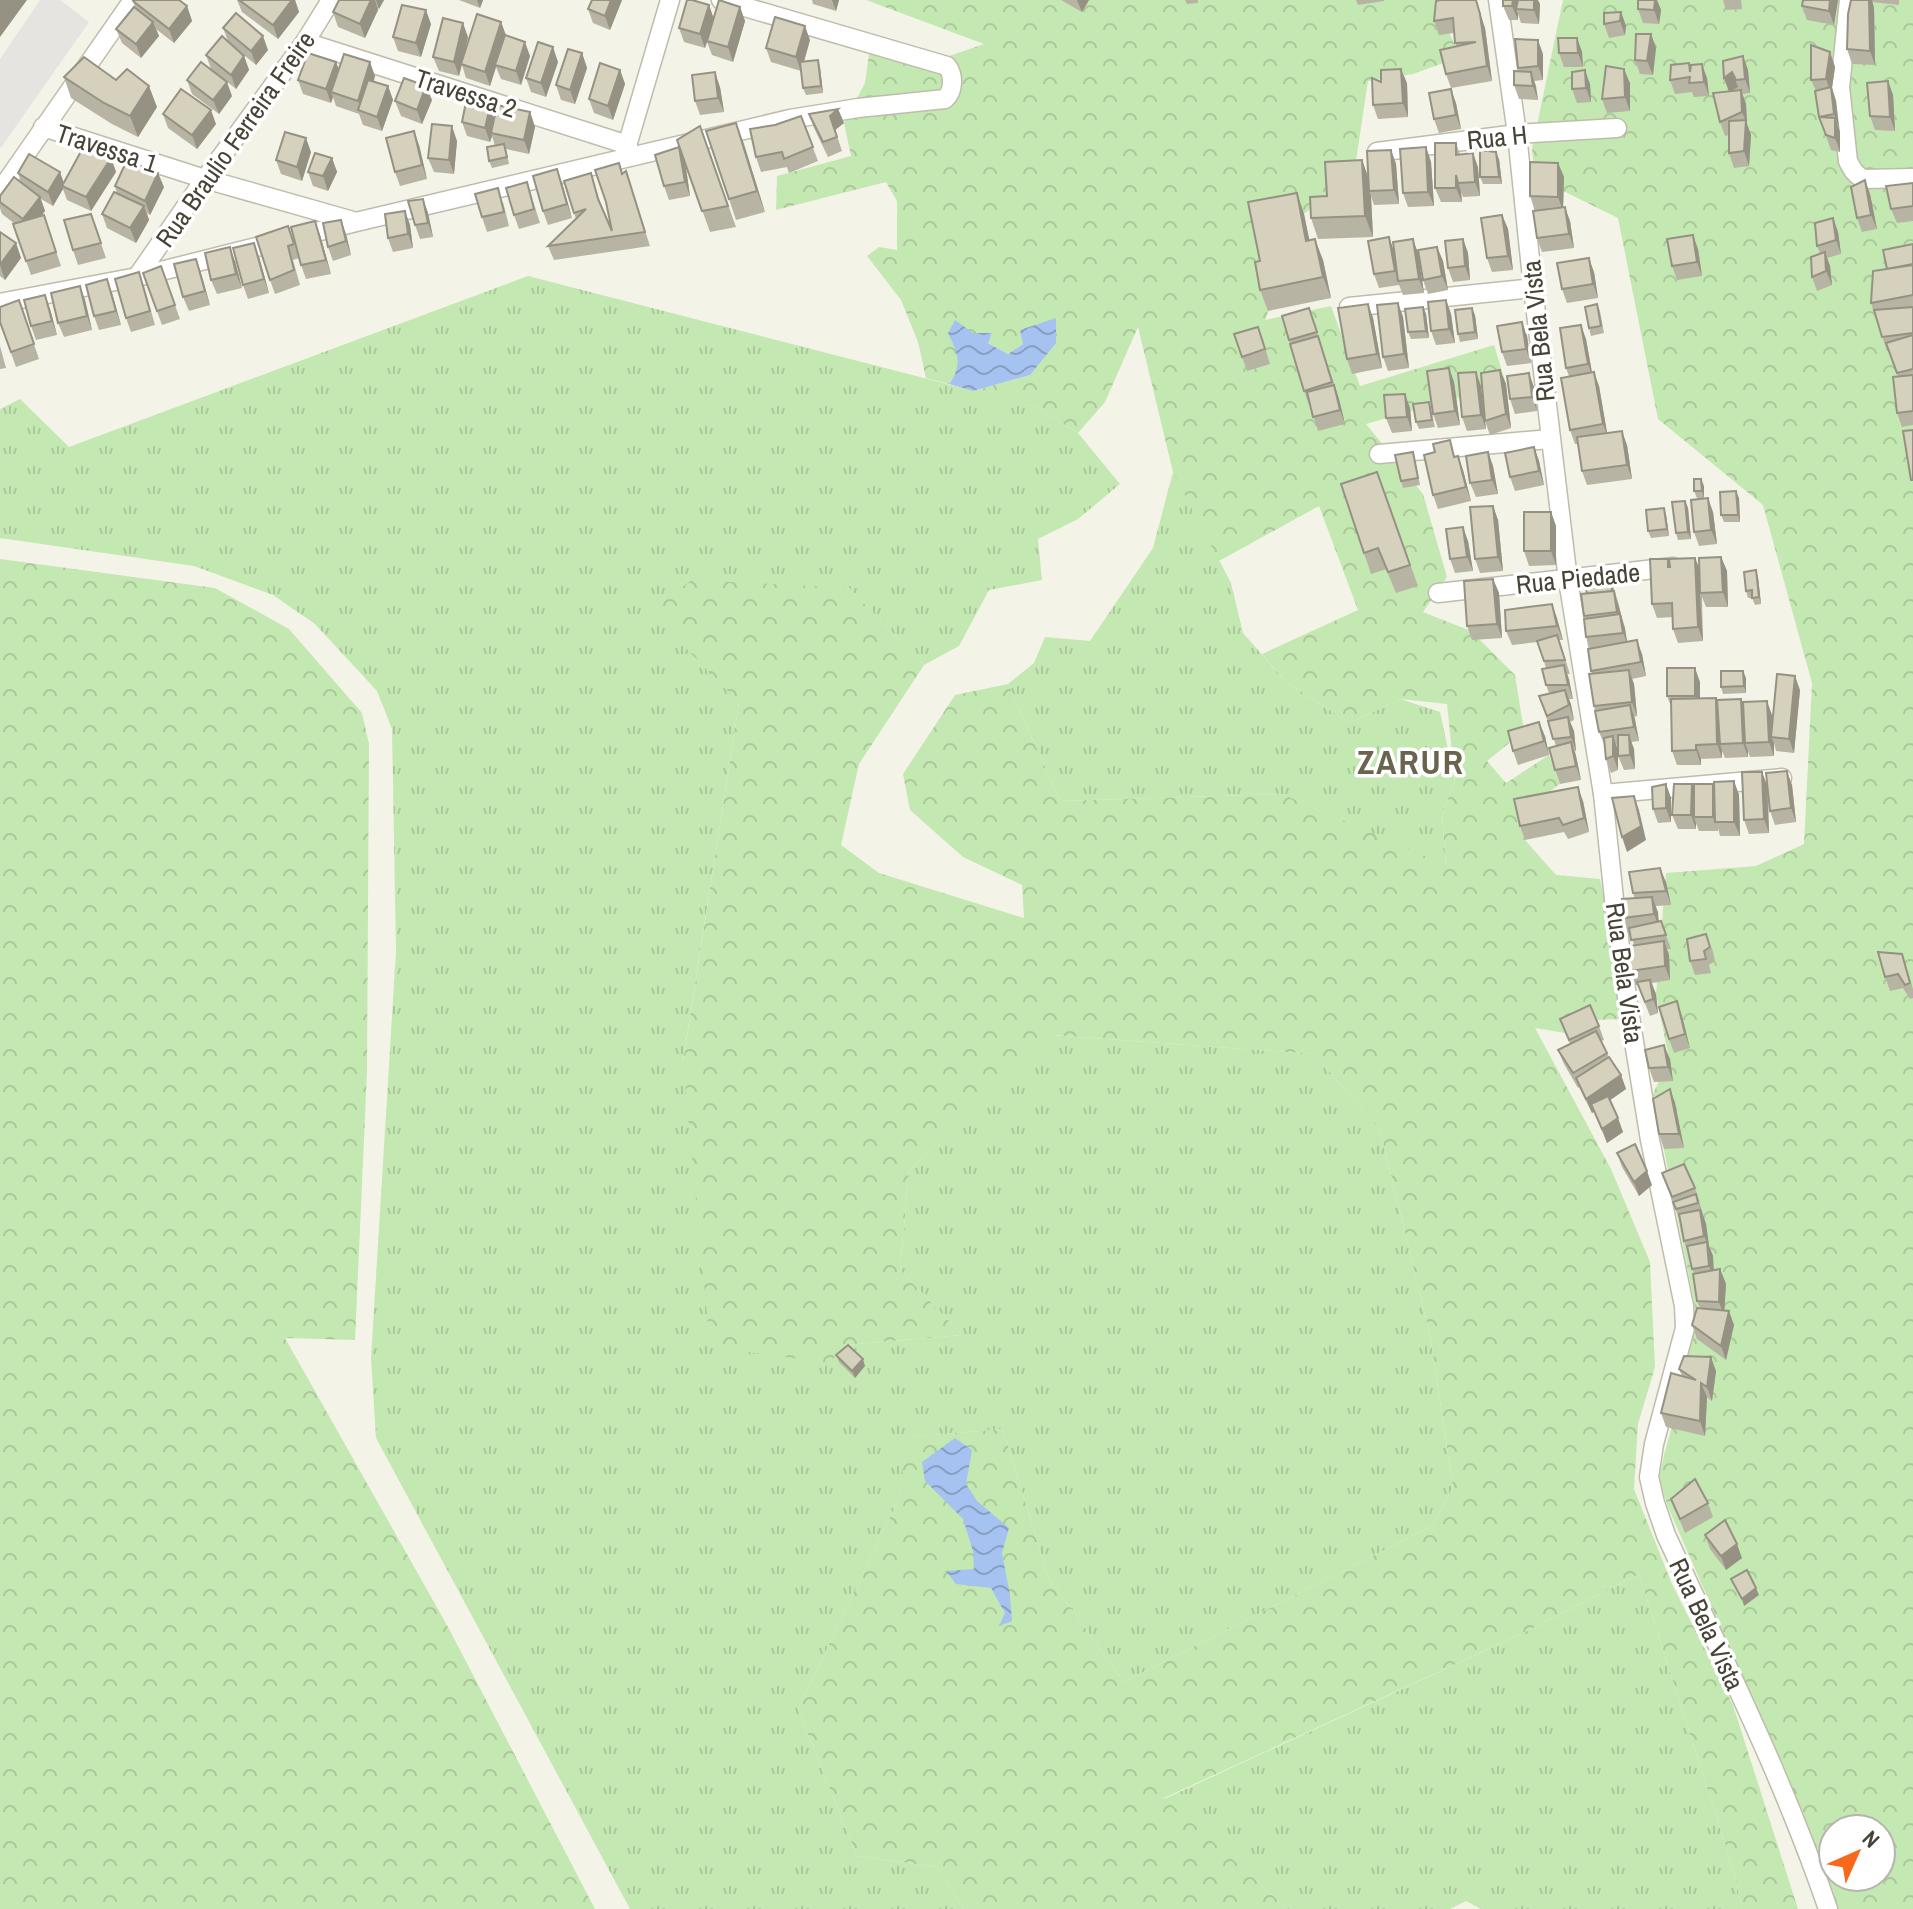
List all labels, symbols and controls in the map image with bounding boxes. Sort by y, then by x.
street label: Rua Braulio Ferreira Freire [147,24,323,254]
street label: Travessa 2 [411,60,521,126]
street label: Travessa 1 [52,115,162,181]
street label: Rua H [1465,116,1529,158]
street label: Rua Bela Vista [1513,258,1563,403]
street label: Rua Piedade [1514,554,1642,602]
district label: ZARUR [1357,739,1465,785]
street label: Rua Bela Vista [1598,900,1652,1046]
street label: Rua Bela Vista [1661,1552,1753,1696]
north arrow [1817,1813,1897,1893]
text: N [1856,1824,1886,1854]

